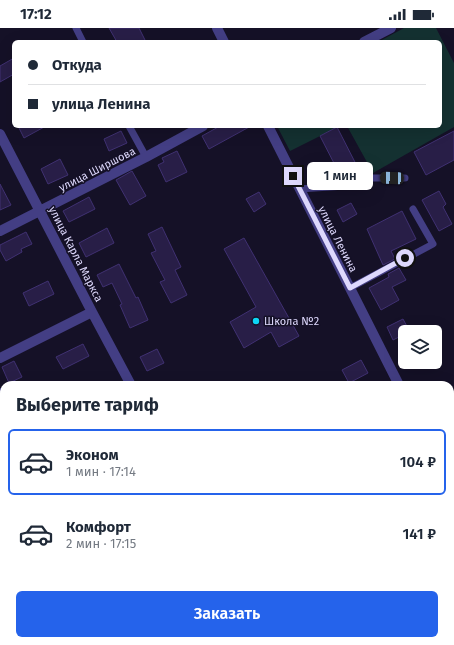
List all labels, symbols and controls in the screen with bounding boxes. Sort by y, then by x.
text: 17:12 [20,5,52,23]
text: Откуда [52,56,102,74]
text: улица Ленина [52,95,150,113]
street label: улица Ширшова [57,145,138,194]
callout: 1 мин [307,162,373,190]
route end [284,167,302,185]
text: 1 мин [323,168,357,183]
car [380,172,404,184]
street label: улица Карла Маркса [46,204,105,304]
street label: улица Ленина [315,204,360,274]
route start [396,249,414,267]
place label: Школа №2 [264,315,319,328]
marker: Школа №2 [251,316,261,326]
map controls [398,325,442,369]
button: layers [398,325,442,369]
text: Выберите тариф [16,394,159,416]
icon: car [18,444,54,480]
text: Эконом [66,446,119,464]
text: 104 ₽ [400,453,436,471]
text: 1 мин · 17:14 [66,464,136,479]
icon: car [18,516,54,552]
text: Комфорт [66,518,131,536]
text: 141 ₽ [403,525,436,543]
text: 2 мин · 17:15 [66,536,136,551]
button: Заказать [16,591,438,637]

